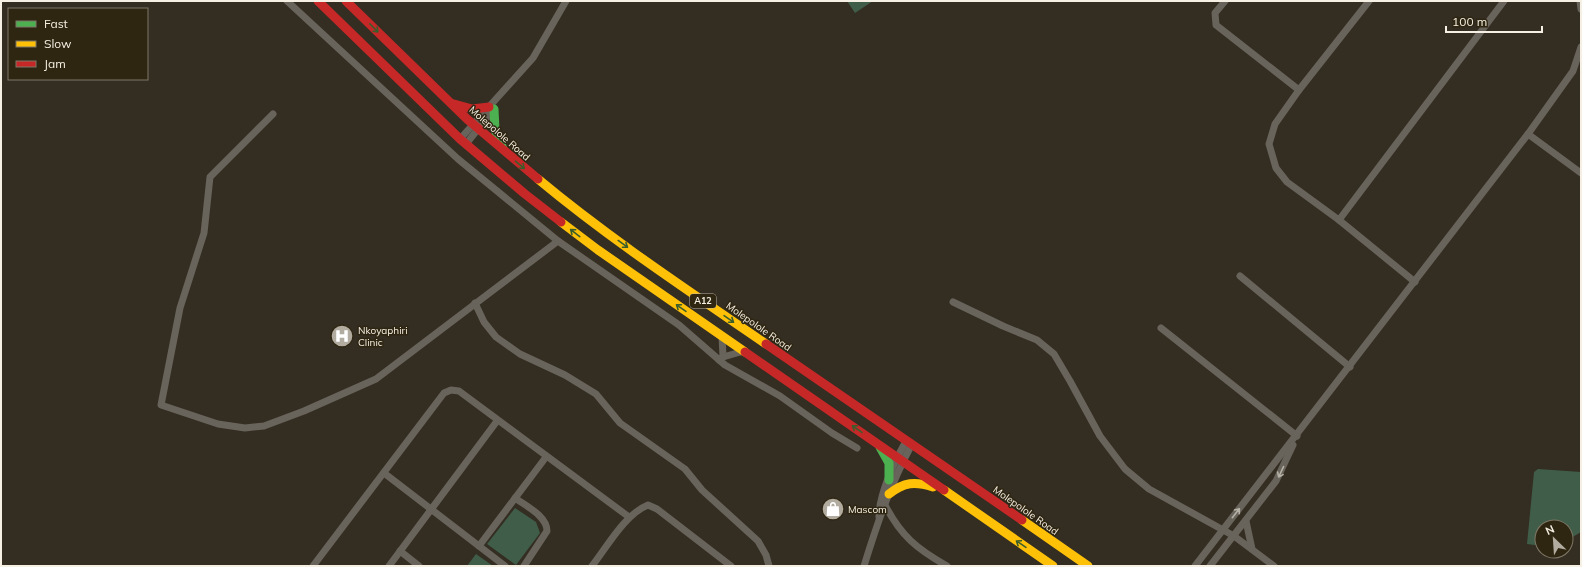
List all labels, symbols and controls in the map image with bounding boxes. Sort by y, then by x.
legend [8,8,148,80]
scale bar [1446,8,1542,34]
text: 100 m [1452,14,1487,29]
text: Fast [44,16,68,31]
one-way arrow [369,23,379,33]
text: Slow [44,36,72,51]
text: Jam [44,56,66,71]
street label: Molepolole Road [466,103,533,163]
one-way arrow [515,160,525,169]
one-way arrow [569,228,580,237]
one-way arrow [617,240,628,248]
road number: A12 [690,294,716,308]
street label: Molepolole Road [724,299,794,354]
one-way arrow [676,304,687,312]
one-way arrow [724,315,735,323]
hospital icon: Nkoyaphiri Clinic [329,323,355,349]
place label: Nkoyaphiri Clinic [358,324,408,349]
one-way arrow [852,425,863,433]
one-way arrow [1277,465,1284,477]
street label: Molepolole Road [991,483,1061,538]
shop icon: Mascom [820,496,846,522]
place label: Mascom [848,503,887,516]
one-way arrow [1232,508,1241,519]
north arrow [1534,519,1574,559]
text: N [1543,522,1556,538]
one-way arrow [1016,540,1027,548]

